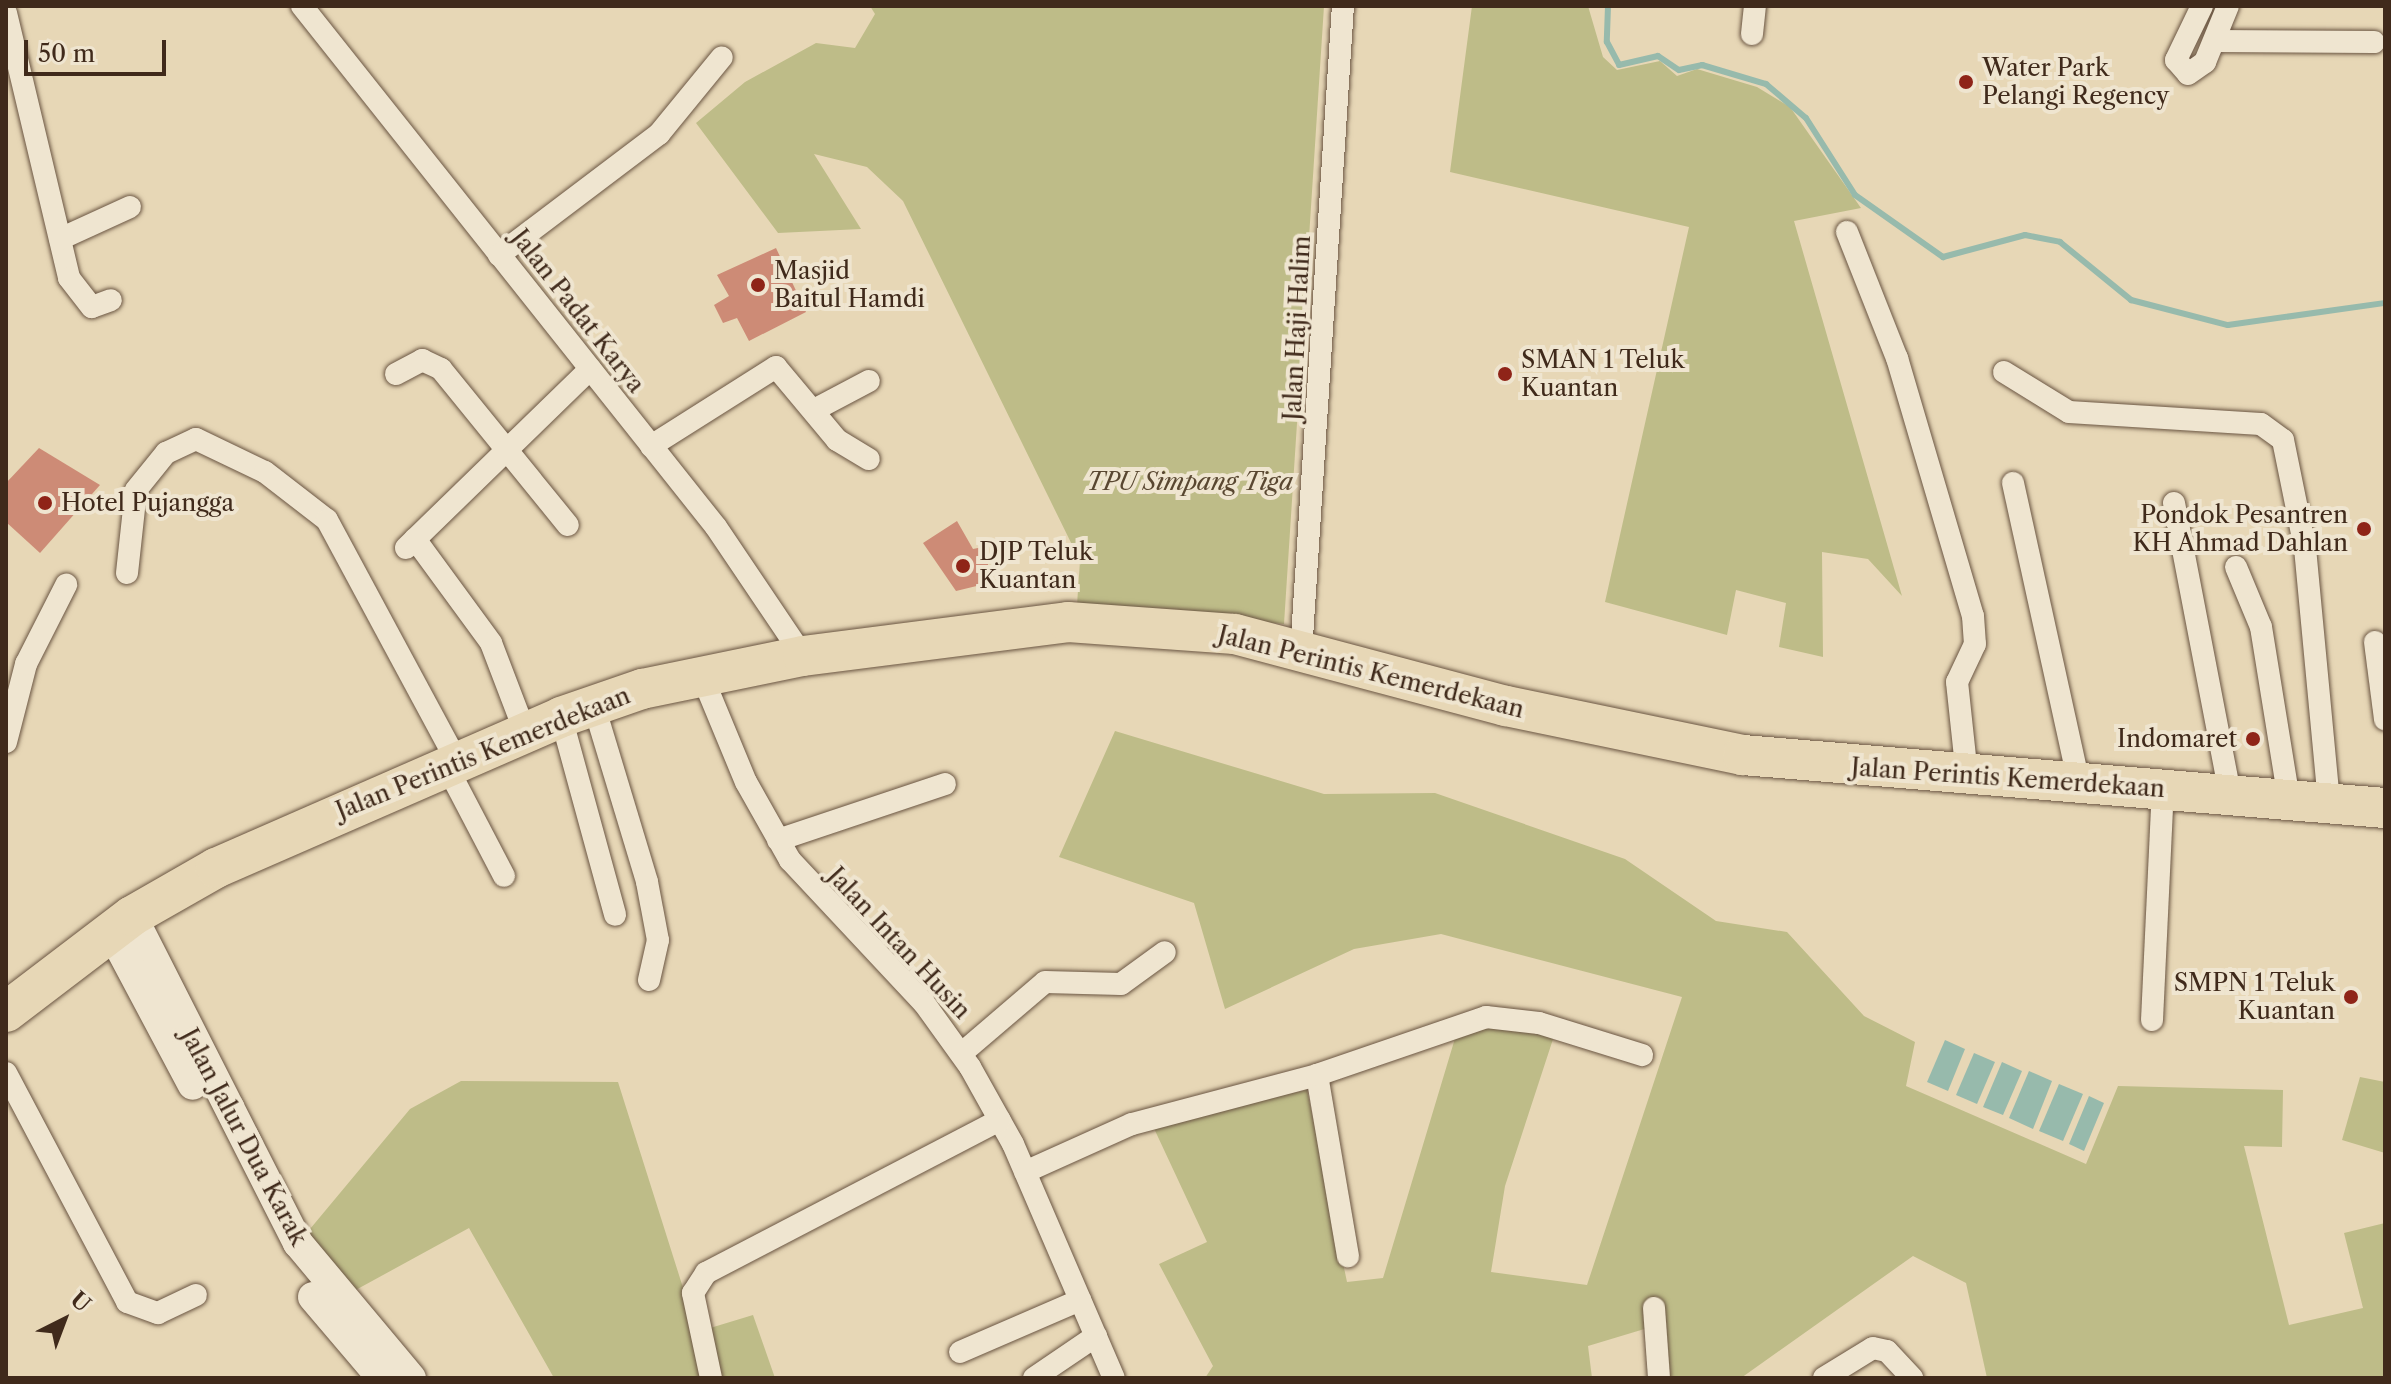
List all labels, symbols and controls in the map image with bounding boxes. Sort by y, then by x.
scale bar [28,24,170,74]
text: 50 m [38,39,95,68]
place label: Water Park Pelangi Regency [1982,54,2169,110]
marker: Water Park Pelangi Regency [1957,73,1975,91]
street label: Jalan Padat Karya [505,224,651,398]
street label: Jalan Haji Halim [1278,235,1316,421]
place label: Masjid Baitul Hamdi [774,257,925,313]
marker: Masjid Baitul Hamdi [749,276,767,294]
place label: SMAN 1 Teluk Kuantan [1521,346,1685,402]
marker: SMAN 1 Teluk Kuantan [1496,365,1514,383]
park label: TPU Simpang Tiga [1087,468,1293,496]
place label: Hotel Pujangga [61,489,234,517]
marker: Hotel Pujangga [36,494,54,512]
place label: Pondok Pesantren KH Ahmad Dahlan [2132,501,2348,557]
marker: Pondok Pesantren KH Ahmad Dahlan [2355,520,2373,538]
place label: DJP Teluk Kuantan [979,538,1094,594]
marker: DJP Teluk Kuantan [954,557,972,575]
street label: Jalan Perintis Kemerdekaan [1215,620,1527,724]
street label: Jalan Perintis Kemerdekaan [332,681,634,825]
place label: Indomaret [2117,725,2237,753]
marker: Indomaret [2244,730,2262,748]
street label: Jalan Perintis Kemerdekaan [1850,753,2166,803]
street label: Jalan Intan Husin [821,861,977,1025]
place label: SMPN 1 Teluk Kuantan [2173,969,2335,1025]
marker: SMPN 1 Teluk Kuantan [2342,988,2360,1006]
street label: Jalan Jalur Dua Karak [174,1023,314,1251]
north arrow [24,1280,104,1360]
text: U [65,1286,96,1318]

